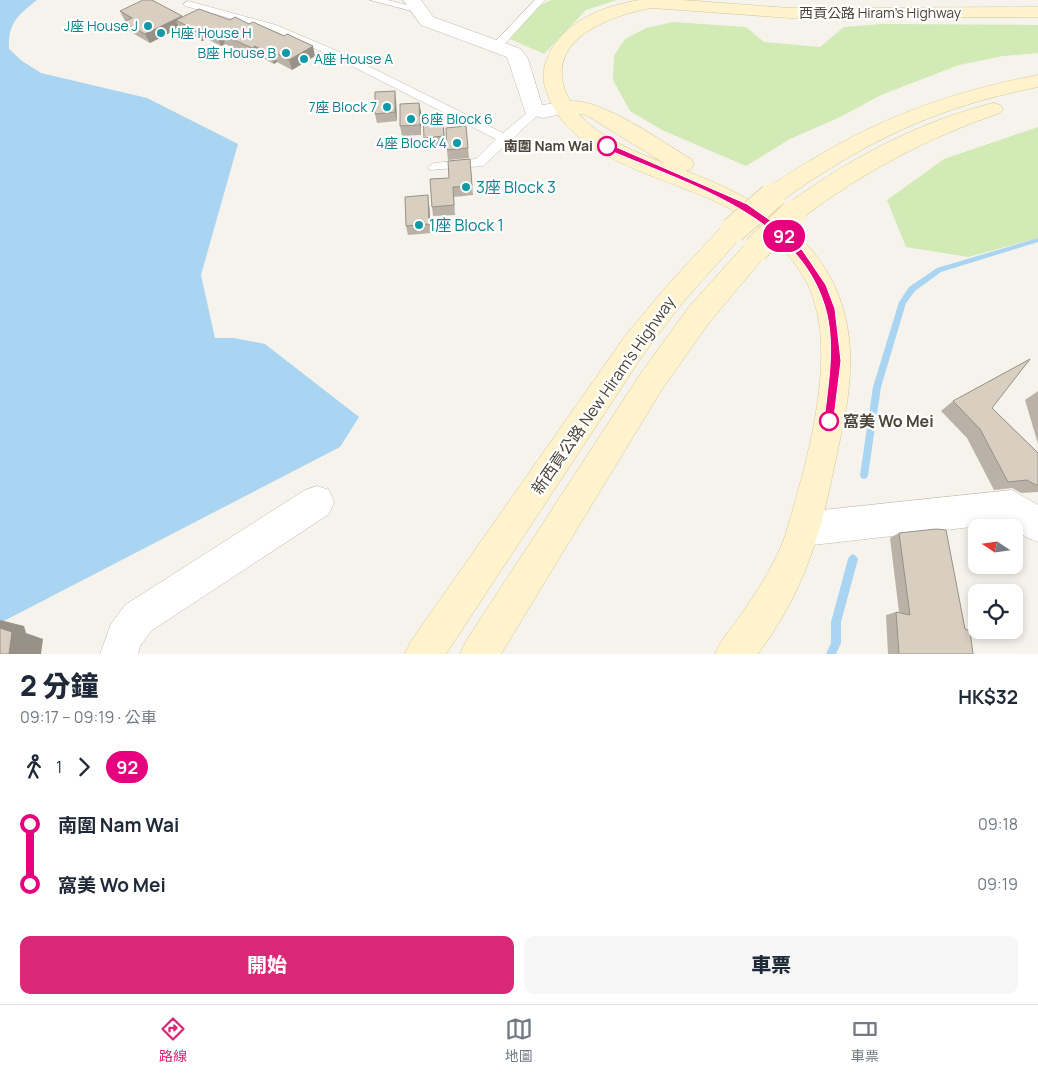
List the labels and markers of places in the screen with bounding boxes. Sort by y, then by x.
place label: J座 House J [64,16,138,35]
marker: J座 House J [142,20,154,32]
place label: H座 House H [171,23,251,42]
marker: H座 House H [155,27,167,39]
place label: B座 House B [198,43,276,62]
marker: B座 House B [280,47,292,59]
place label: A座 House A [314,49,393,68]
marker: A座 House A [298,53,310,65]
place label: 7座 Block 7 [309,97,377,116]
marker: 7座 Block 7 [381,101,393,113]
place label: 6座 Block 6 [421,109,493,128]
marker: 6座 Block 6 [405,113,417,125]
place label: 4座 Block 4 [376,133,447,152]
place label: 南圍 Nam Wai [504,136,593,155]
marker: 南圍 Nam Wai [597,136,617,156]
marker: 4座 Block 4 [451,137,463,149]
place label: 3座 Block 3 [476,176,556,198]
marker: 3座 Block 3 [460,181,472,193]
place label: 1座 Block 1 [429,214,504,236]
marker: 1座 Block 1 [413,219,425,231]
place label: 窩美 Wo Mei [843,410,934,432]
marker: 窩美 Wo Mei [819,411,839,431]

